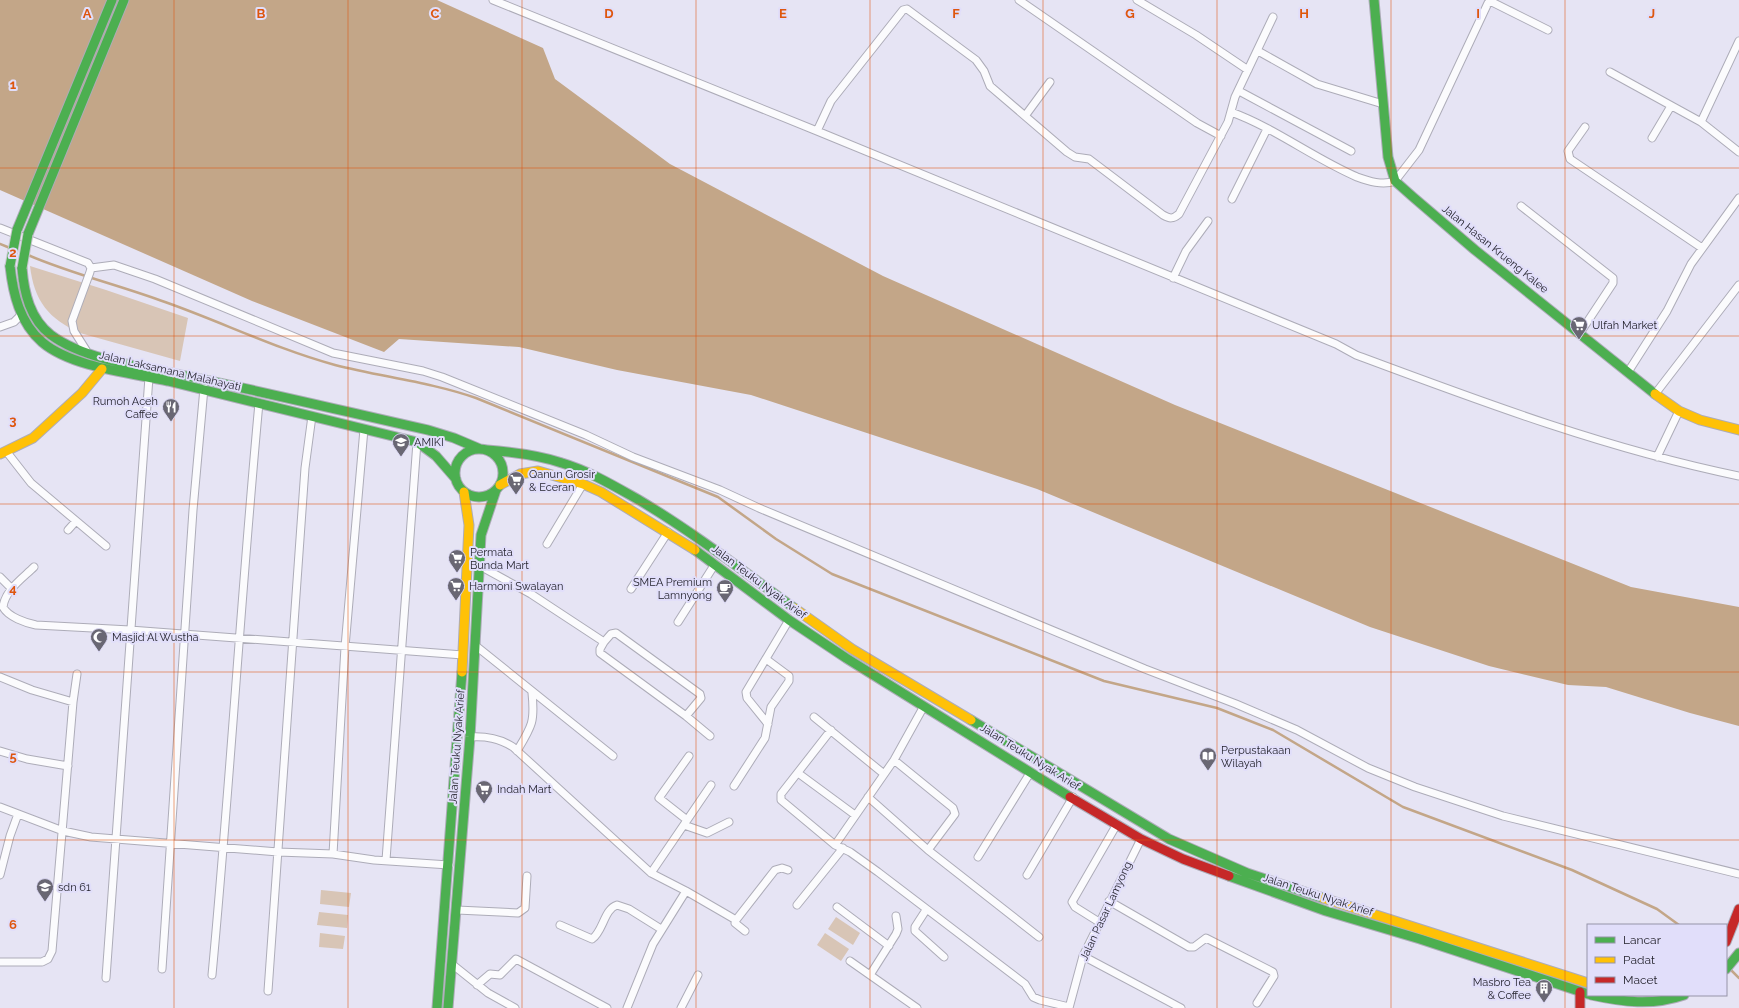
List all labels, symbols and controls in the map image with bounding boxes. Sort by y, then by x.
text: A [83,6,92,21]
text: B [257,6,266,21]
text: C [431,6,440,21]
text: D [604,6,614,21]
text: E [779,6,787,21]
text: F [952,6,960,21]
text: G [1125,6,1135,21]
text: H [1299,6,1309,21]
text: I [1476,6,1480,21]
text: J [1649,6,1655,21]
text: 1 [10,77,17,92]
street label: Jalan Hasan Krueng Kalee [1439,202,1551,296]
text: 2 [9,245,17,260]
supermarket icon: Ulfah Market [1569,315,1589,340]
place label: Ulfah Market [1592,319,1657,332]
street label: Jalan Laksamana Malahayati [98,348,242,394]
place label: Rumoh Aceh Caffee [93,395,159,421]
restaurant icon: Rumoh Aceh Caffee [161,397,181,422]
text: 3 [9,413,17,428]
school or university icon: AMIKI [391,432,411,457]
place label: AMIKI [414,436,444,449]
place label: Qanun Grosir & Eceran [529,468,595,494]
supermarket icon: Qanun Grosir & Eceran [506,470,526,495]
street label: Jalan Teuku Nyak Arief [709,542,809,622]
place label: Permata Bunda Mart [470,546,529,572]
supermarket icon: Permata Bunda Mart [447,548,467,573]
supermarket icon: Harmoni Swalayan [446,576,466,601]
place label: SMEA Premium Lamnyong [633,576,712,602]
cafe icon: SMEA Premium Lamnyong [715,578,735,603]
place label: Harmoni Swalayan [469,580,564,593]
text: 4 [9,581,17,596]
mosque icon: Masjid Al Wustha [89,627,109,652]
place label: Masjid Al Wustha [112,631,199,644]
street label: Jalan Teuku Nyak Arief [447,689,468,805]
street label: Jalan Teuku Nyak Arief [978,721,1083,793]
place label: Perpustakaan Wilayah [1221,744,1291,770]
library icon: Perpustakaan Wilayah [1198,746,1218,771]
text: 5 [9,749,17,764]
supermarket icon: Indah Mart [474,779,494,804]
place label: Indah Mart [497,783,552,796]
street label: Jalan Pasar Lamyong [1077,859,1135,963]
street label: Jalan Teuku Nyak Arief [1261,871,1375,919]
school or university icon: sdn 61 [35,877,55,902]
place label: sdn 61 [58,881,91,894]
text: 6 [9,917,17,932]
legend [1587,924,1727,996]
text: Lancar [1623,933,1662,947]
text: Padat [1623,953,1655,967]
text: Macet [1623,973,1658,987]
place label: Masbro Tea & Coffee [1473,976,1532,1002]
building icon: Masbro Tea & Coffee [1534,978,1554,1003]

